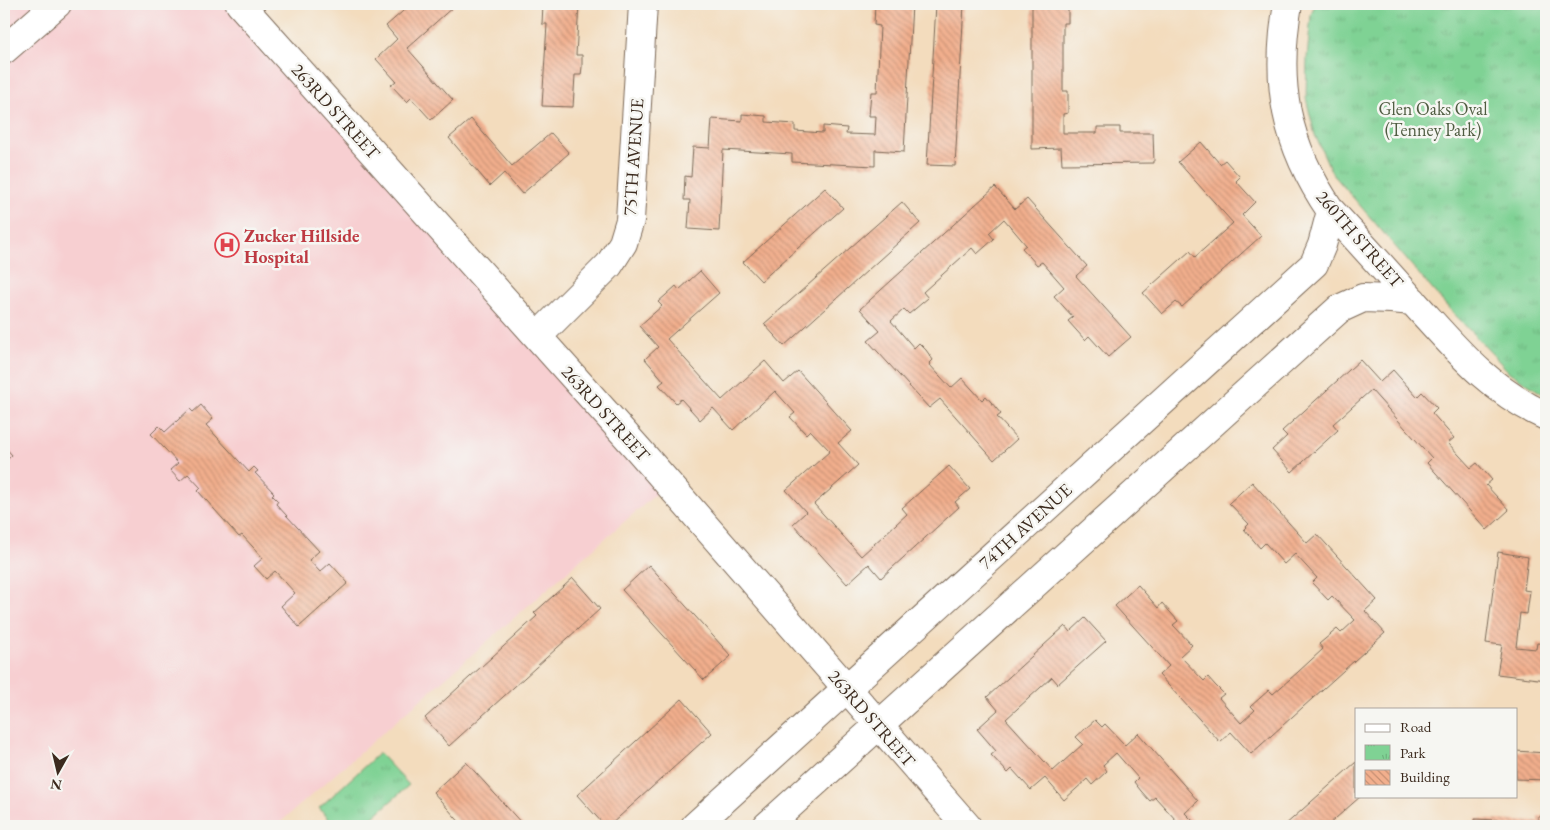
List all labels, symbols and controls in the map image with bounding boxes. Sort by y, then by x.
street label: 263RD STREET [287,58,386,165]
park label: Glen Oaks Oval (Tenney Park) [1378,97,1488,141]
street label: 75TH AVENUE [617,98,649,216]
street label: 260TH STREET [1311,185,1409,293]
place label: Zucker Hillside Hospital [244,224,360,268]
hospital icon: Zucker Hillside Hospital [214,232,240,258]
street label: 263RD STREET [557,360,656,467]
street label: 74TH AVENUE [974,478,1076,574]
street label: 263RD STREET [823,665,921,772]
legend [1355,708,1518,798]
text: Road [1400,717,1432,736]
text: Park [1400,743,1427,762]
north arrow [32,748,82,798]
text: Building [1400,767,1450,786]
text: N [49,775,63,795]

